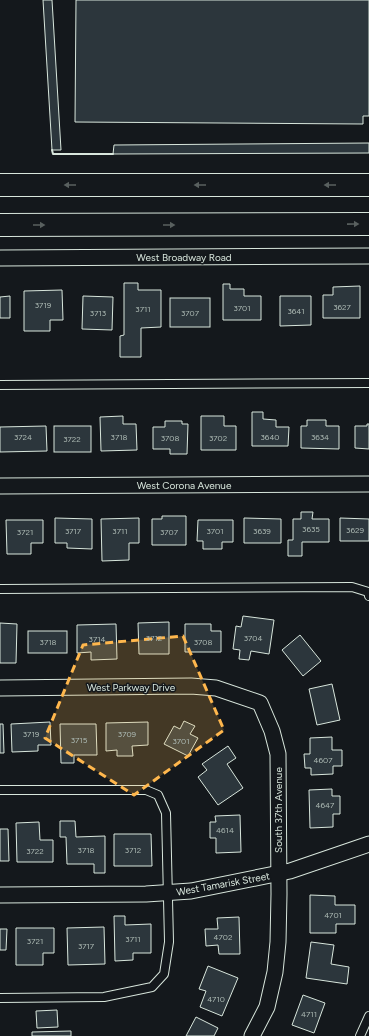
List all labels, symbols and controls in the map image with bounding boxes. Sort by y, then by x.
one-way arrow [63,182,76,188]
one-way arrow [193,182,206,188]
one-way arrow [323,182,336,188]
one-way arrow [347,221,360,227]
one-way arrow [33,222,46,228]
one-way arrow [163,222,176,228]
street label: West Broadway Road [136,251,232,264]
house number: 3719 [35,300,52,310]
house number: 3627 [333,302,352,312]
house number: 3701 [233,303,251,313]
house number: 3711 [135,304,151,314]
house number: 3641 [287,306,305,316]
house number: 3713 [90,308,106,318]
house number: 3707 [181,308,200,318]
house number: 3724 [14,432,32,442]
house number: 3718 [111,432,128,442]
house number: 3640 [261,432,279,442]
house number: 3634 [311,432,329,442]
house number: 3708 [161,433,179,443]
house number: 3702 [209,433,227,443]
house number: 3722 [63,434,81,444]
street label: West Corona Avenue [137,479,232,492]
house number: 3635 [302,524,320,534]
house number: 3629 [346,525,364,535]
house number: 3717 [65,526,82,536]
house number: 3711 [112,526,128,536]
house number: 3701 [206,526,224,536]
house number: 3639 [253,526,271,536]
house number: 3721 [17,527,33,537]
house number: 3707 [160,527,179,537]
house number: 3712 [146,633,162,643]
house number: 3704 [244,633,262,643]
house number: 3714 [89,634,105,644]
house number: 3718 [40,637,57,647]
house number: 3708 [194,637,212,647]
street label: West Parkway Drive [87,681,176,694]
house number: 3719 [23,729,40,739]
house number: 3709 [118,729,137,739]
house number: 3715 [71,735,88,745]
house number: 3701 [172,736,190,746]
house number: 4607 [314,755,333,765]
street label: South 37th Avenue [272,767,285,853]
house number: 4647 [316,800,335,810]
house number: 4614 [216,825,234,835]
house number: 3718 [78,845,95,855]
house number: 3712 [125,845,141,855]
house number: 3722 [26,846,44,856]
street label: West Tamarisk Street [175,869,271,899]
house number: 4701 [324,910,342,920]
house number: 4702 [214,932,232,942]
house number: 3711 [125,934,141,944]
house number: 3721 [27,936,43,946]
house number: 3717 [78,941,95,951]
house number: 4710 [207,994,225,1004]
house number: 4711 [301,1009,317,1019]

